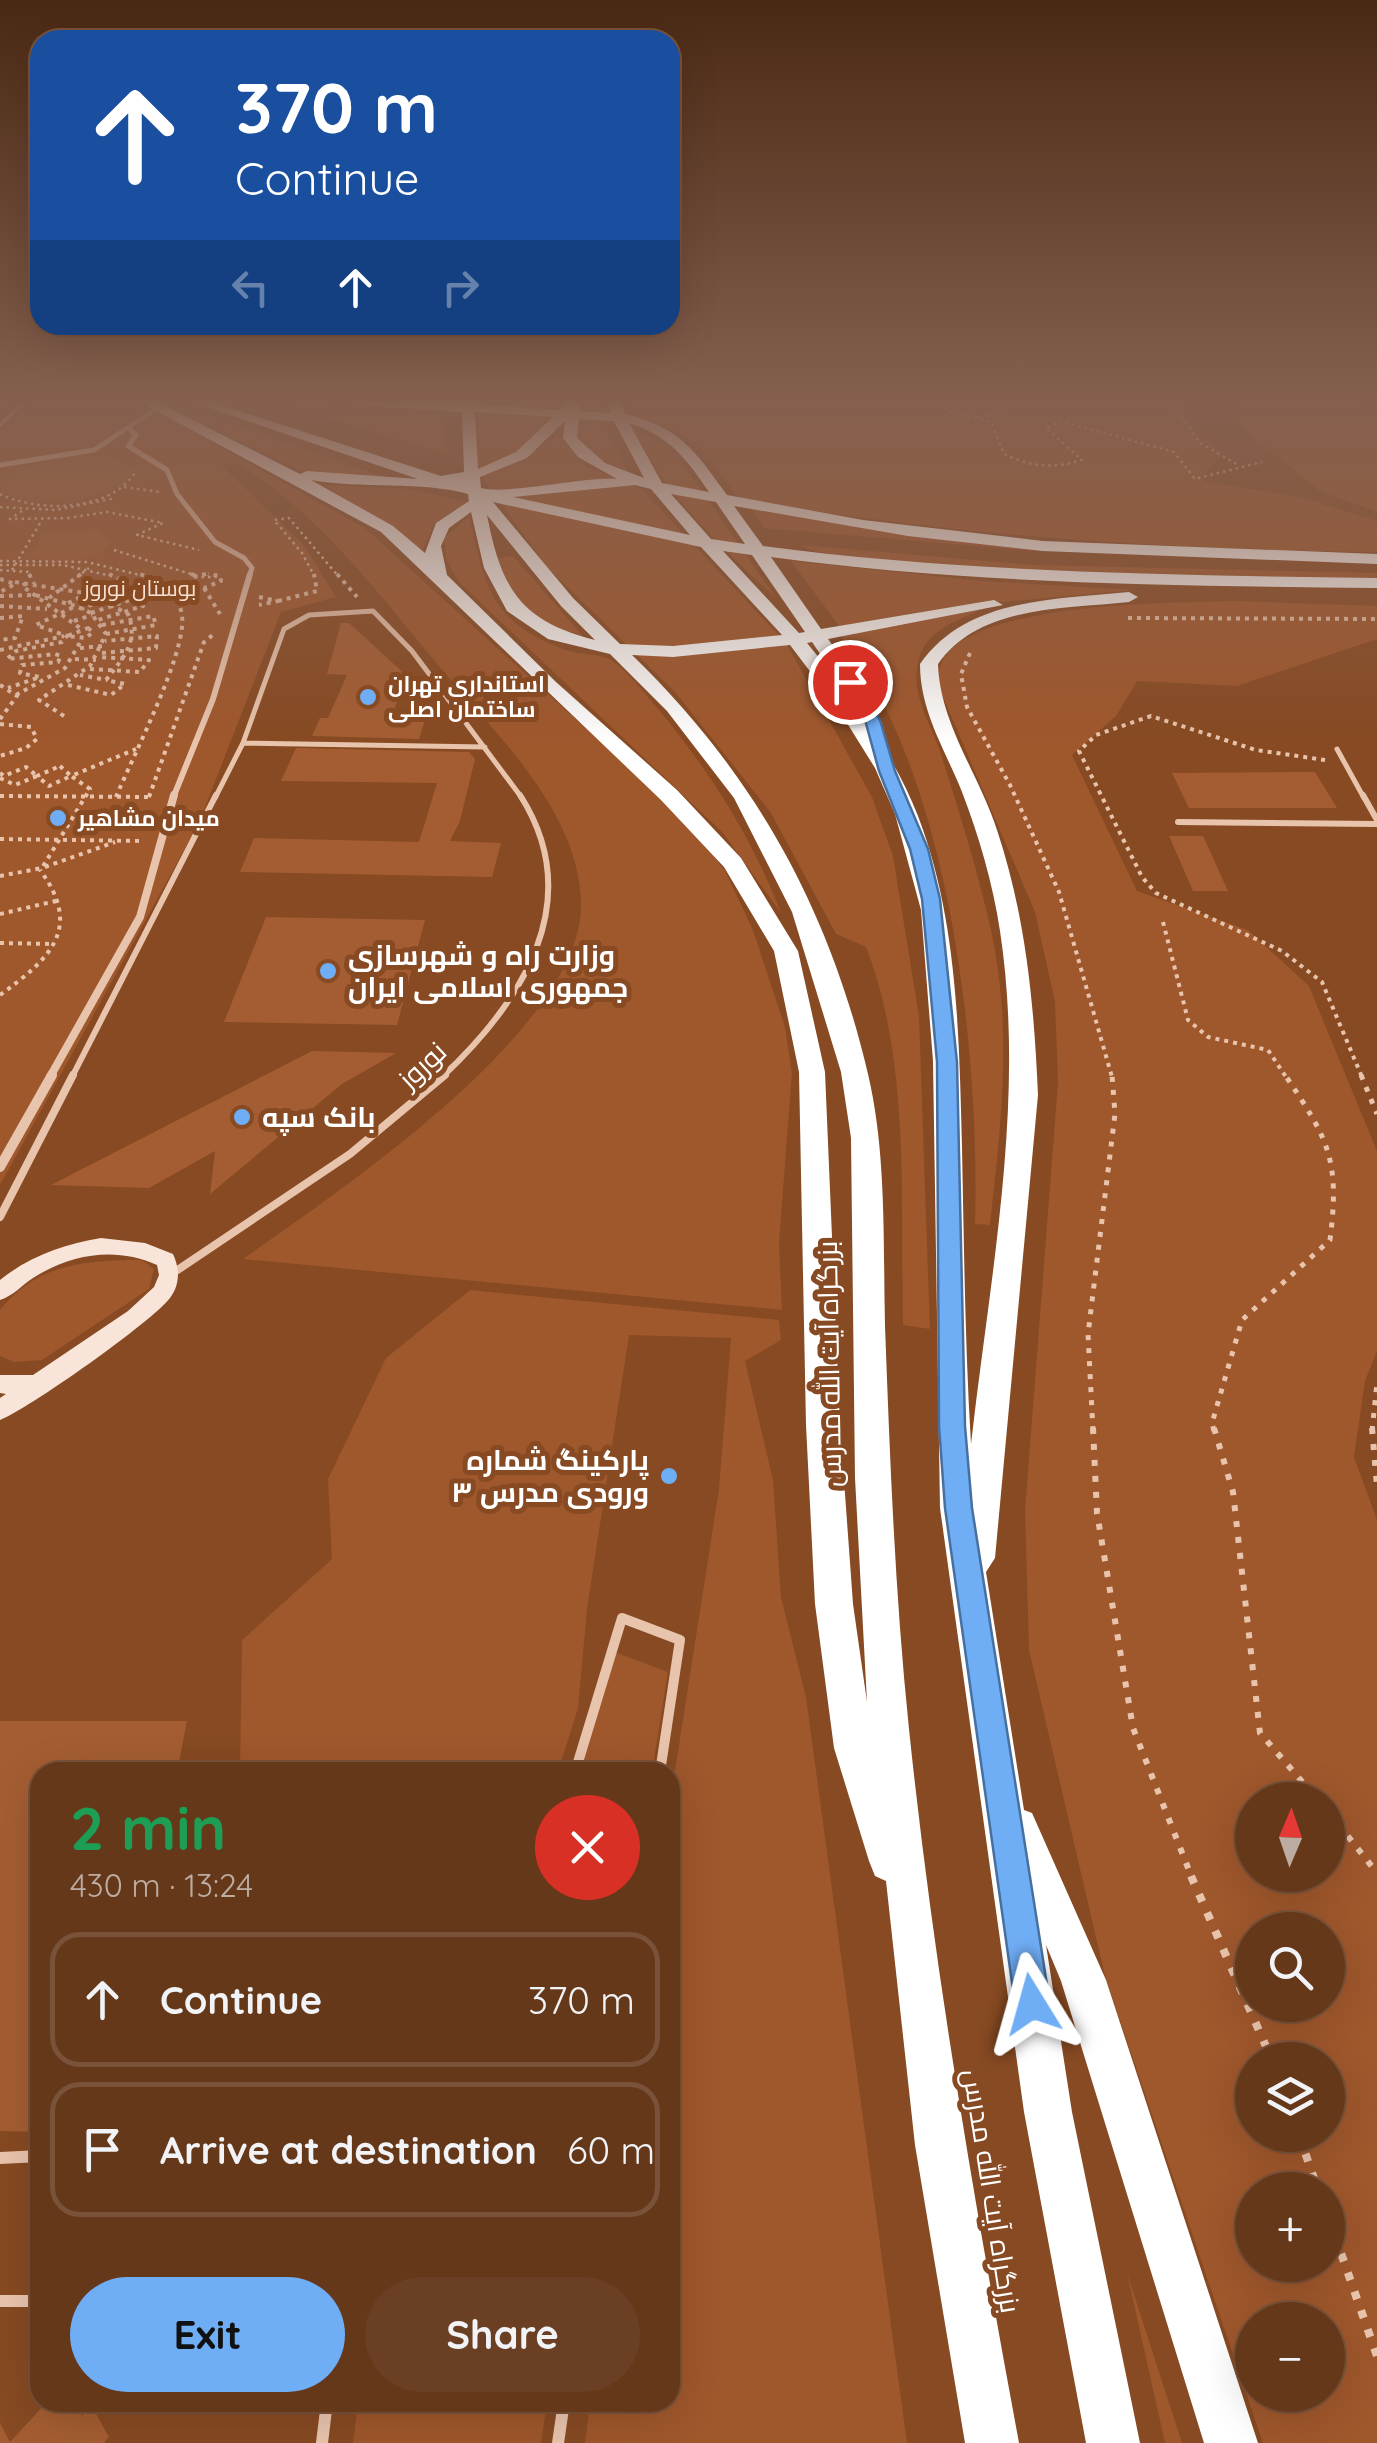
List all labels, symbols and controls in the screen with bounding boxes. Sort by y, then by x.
text: 370 m [235,63,438,151]
icon: ahead [70,70,200,200]
text: Continue [235,150,420,206]
icon: left [223,260,278,315]
icon: ahead [328,260,383,315]
icon: right [433,260,488,315]
park label: بوستان نوروز [82,574,196,602]
pin [808,640,893,725]
icon: arrive [823,655,878,710]
place label: استانداری تهران ساختمان اصلی [388,670,545,723]
marker: استانداری تهران ساختمان اصلی [357,686,379,708]
place label: میدان مشاهیر [77,804,220,832]
marker: میدان مشاهیر [47,807,69,829]
place label: وزارت راه و شهرسازی جمهوری اسلامی ایران [348,937,628,1005]
marker: وزارت راه و شهرسازی جمهوری اسلامی ایران [317,960,339,982]
street label: نوروز [389,1034,453,1097]
place label: بانک سپه [262,1099,376,1136]
marker: بانک سپه [231,1106,253,1128]
street label: بزرگراه آیت الله مدرس [809,1240,848,1488]
place label: پارکینگ شماره ۳ ورودی مدرس [451,1442,649,1509]
marker: پارکینگ شماره ۳ ورودی مدرس [658,1465,680,1487]
north arrow [1235,1782,1345,1892]
map controls [1235,1782,1345,2412]
text: 2 min [70,1790,226,1865]
button: close [535,1795,640,1900]
text: 430 m · 13:24 [70,1865,253,1905]
button: search [1235,1912,1345,2022]
position arrow [980,1952,1084,2056]
icon: ahead [75,1972,130,2027]
text: Continue [160,1976,322,2024]
text: 370 m [528,1976,635,2024]
button: layers [1235,2042,1345,2152]
street label: بزرگراه آیت الله مدرس [956,2066,1029,2315]
icon: arrive [75,2122,130,2177]
text: Arrive at destination [160,2126,537,2174]
text: 60 m [567,2126,655,2174]
button: + [1235,2172,1345,2282]
button: Exit [70,2277,345,2392]
button: Share [365,2277,640,2392]
button: − [1235,2302,1345,2412]

